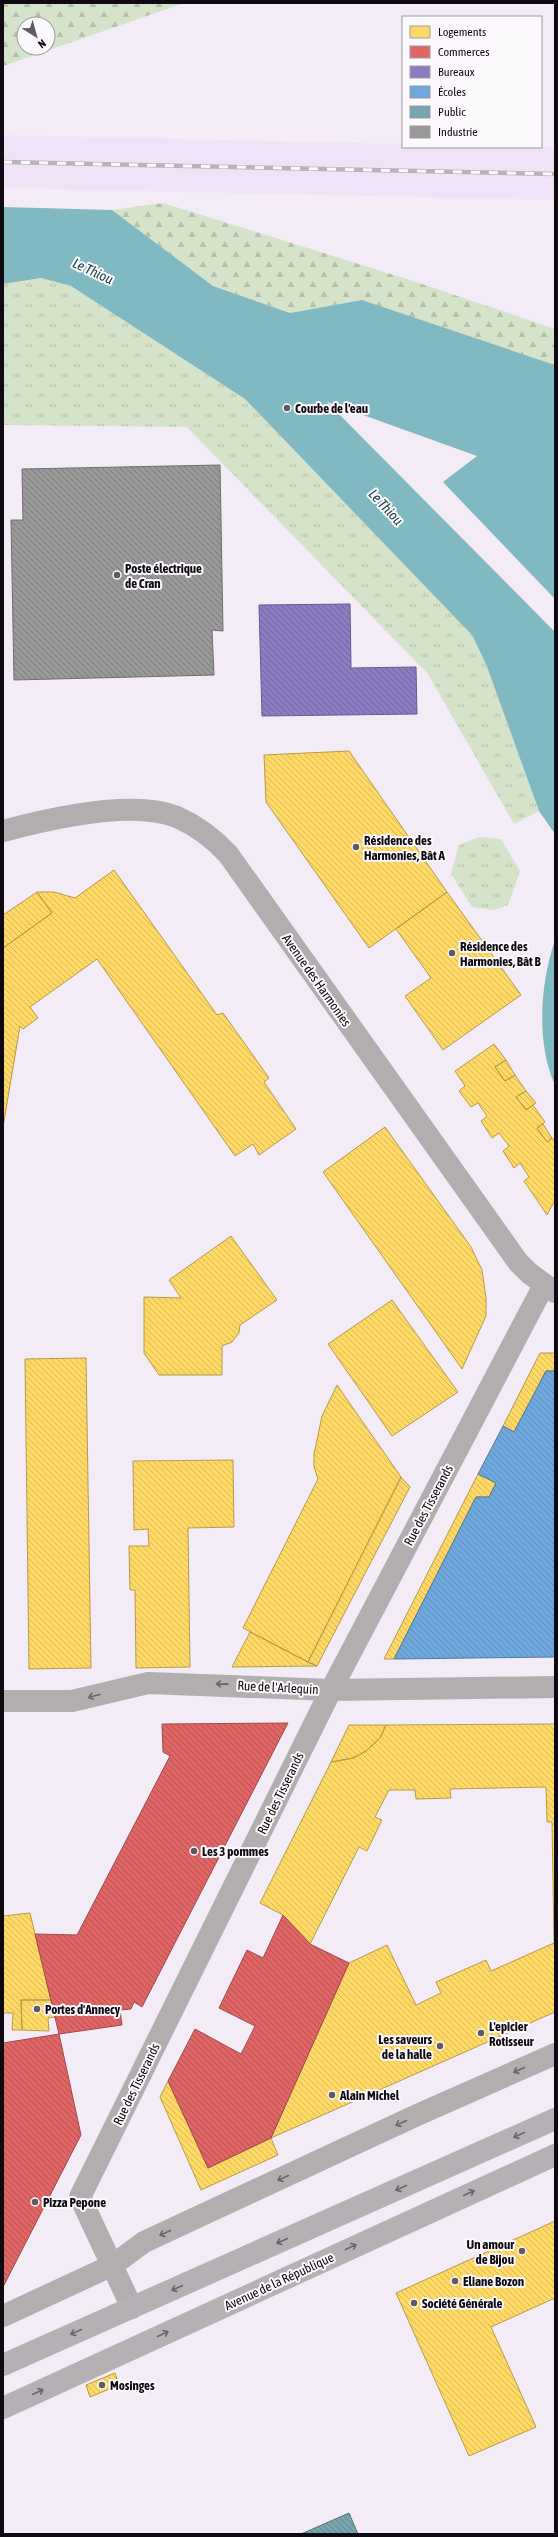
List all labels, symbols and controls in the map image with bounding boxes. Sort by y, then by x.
north arrow [16,16,56,56]
legend [402,16,542,148]
text: Logements [438,25,486,39]
text: N [36,37,48,51]
text: Commerces [438,45,489,59]
text: Bureaux [438,65,475,79]
text: Écoles [438,85,466,99]
text: Public [438,105,466,119]
text: Industrie [438,125,478,139]
water label: Le Thiou [70,255,116,287]
place label: Courbe de l'eau [295,401,368,416]
marker: Courbe de l'eau [282,403,292,413]
water label: Le Thiou [366,486,407,528]
place label: Poste électrique de Cran [125,561,202,591]
marker: Poste électrique de Cran [112,570,122,580]
place label: Résidence des Harmonies, Bât A [364,833,446,863]
marker: Résidence des Harmonies, Bât A [351,842,361,852]
street label: Avenue des Harmonies [279,931,354,1030]
place label: Résidence des Harmonies, Bât B [460,939,542,969]
marker: Résidence des Harmonies, Bât B [447,948,457,958]
street label: Rue des Tisserands [401,1462,456,1548]
street label: Rue de l'Arlequin [237,1678,319,1697]
one-way arrow [216,1681,229,1688]
one-way arrow [88,1693,101,1700]
street label: Rue des Tisserands [254,1750,307,1837]
place label: Les 3 pommes [202,1844,269,1859]
marker: Les 3 pommes [189,1846,199,1856]
place label: Portes d'Annecy [45,2002,121,2017]
marker: Portes d'Annecy [32,2004,42,2014]
place label: L'epicier Rotisseur [489,2019,535,2049]
marker: L'epicier Rotisseur [476,2028,486,2038]
place label: Les saveurs de la halle [378,2032,432,2062]
street label: Rue des Tisserands [110,2041,163,2128]
marker: Les saveurs de la halle [435,2041,445,2051]
one-way arrow [514,2066,526,2074]
place label: Alain Michel [339,2088,400,2103]
marker: Alain Michel [327,2090,337,2100]
one-way arrow [395,2120,407,2127]
one-way arrow [514,2132,526,2139]
one-way arrow [277,2175,289,2182]
one-way arrow [395,2185,407,2192]
one-way arrow [463,2189,475,2196]
place label: Pizza Pepone [43,2195,106,2210]
marker: Pizza Pepone [30,2197,40,2207]
one-way arrow [159,2230,171,2237]
place label: Un amour de Bijou [467,2237,515,2267]
one-way arrow [276,2238,288,2245]
one-way arrow [345,2243,357,2250]
marker: Un amour de Bijou [517,2246,527,2256]
street label: Avenue de la République [222,2250,336,2313]
place label: Eliane Bozon [463,2274,524,2289]
marker: Eliane Bozon [450,2276,460,2286]
one-way arrow [171,2285,183,2292]
place label: Société Générale [422,2296,503,2311]
marker: Société Générale [409,2298,419,2308]
one-way arrow [71,2329,83,2337]
one-way arrow [157,2330,169,2337]
place label: Mosinges [110,2378,155,2393]
marker: Mosinges [97,2380,107,2390]
one-way arrow [32,2388,44,2395]

